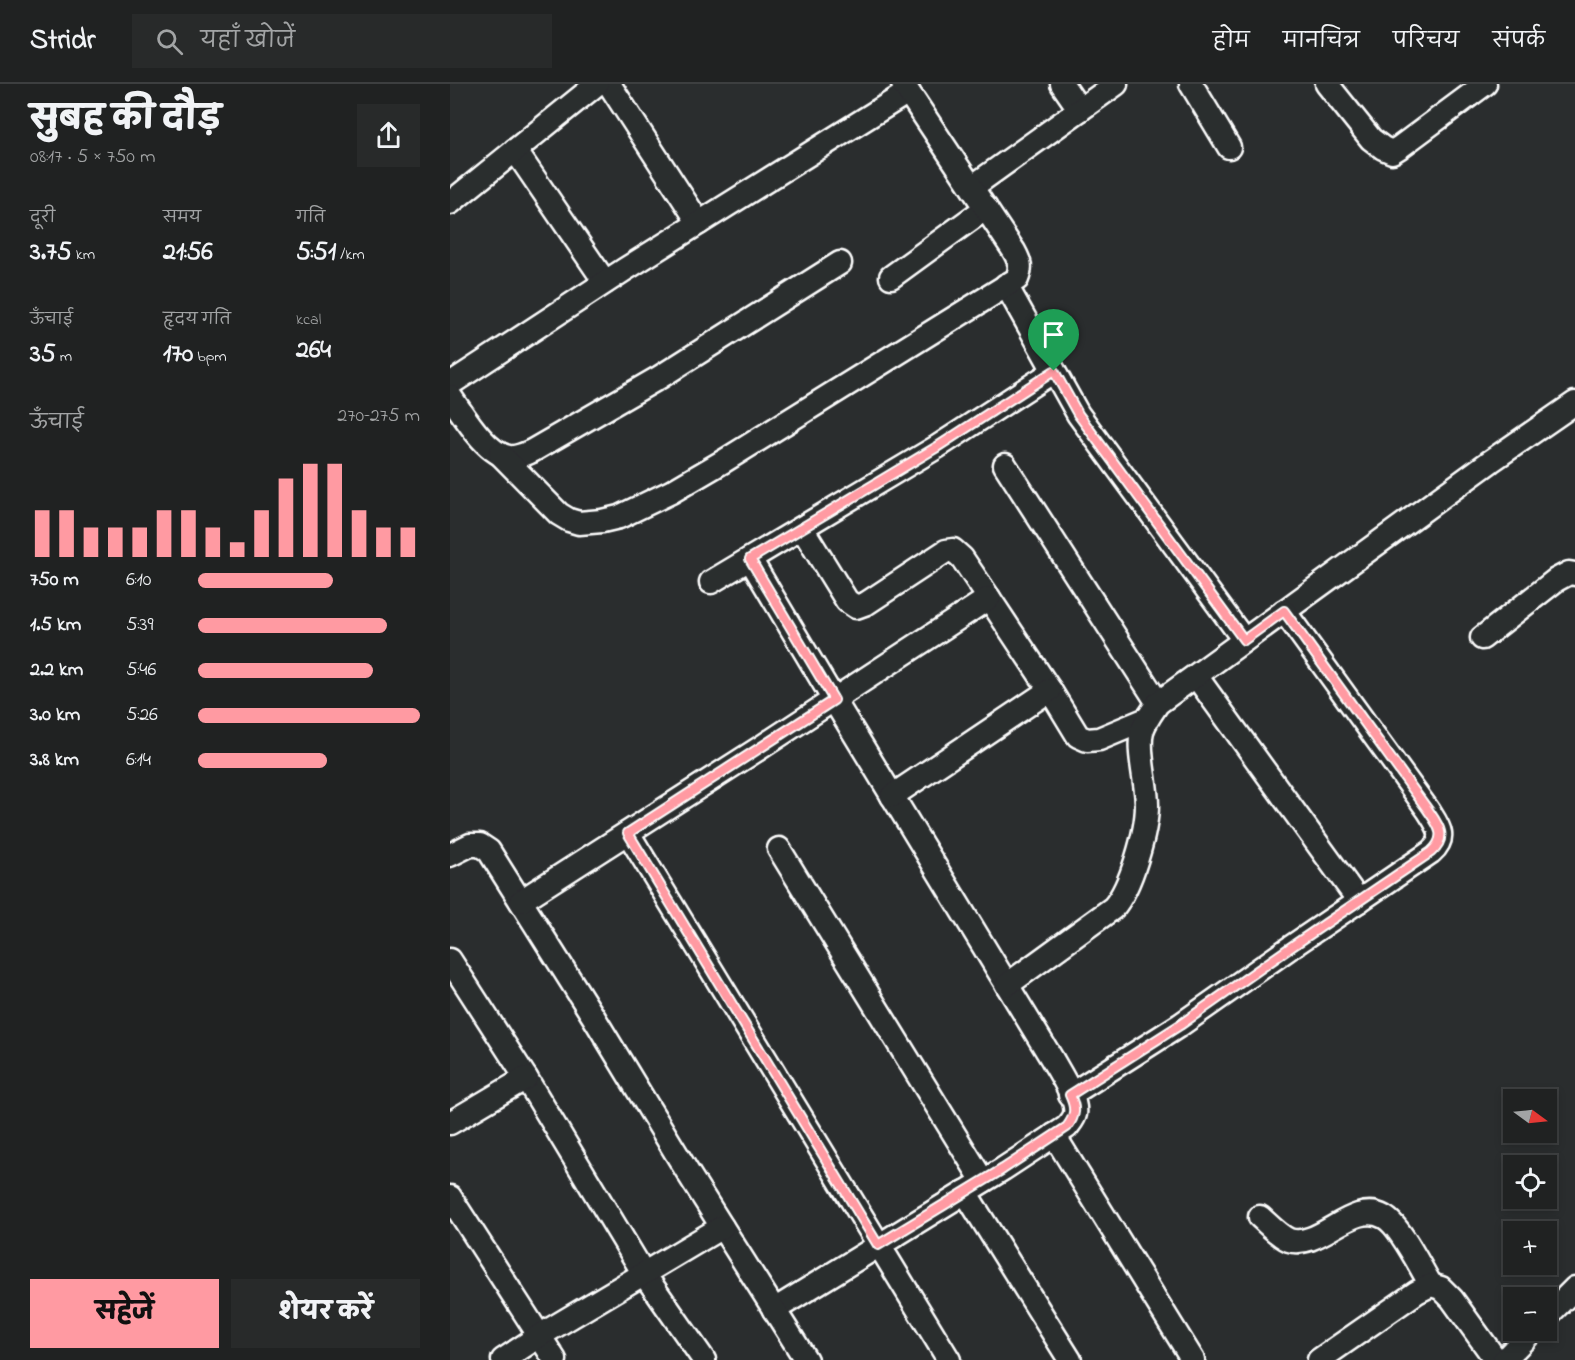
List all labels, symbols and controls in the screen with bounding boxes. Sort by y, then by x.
search box [132,14,552,68]
text: Stridr [30,21,96,62]
icon: search [153,25,186,58]
text: यहाँ खोजें [201,26,295,58]
text: होम [1213,27,1250,57]
text: मानचित्र [1283,27,1360,57]
text: परिचय [1393,27,1459,57]
text: संपर्क [1492,27,1545,57]
text: सुबह की दौड़ [30,96,221,144]
button: share [357,104,420,167]
text: 08:17 · 5 × 750 m [30,143,156,172]
text: दूरी [30,206,55,230]
text: समय [163,206,201,230]
text: गति [296,206,325,230]
text: 3.75 [30,234,72,272]
text: 21:56 [163,234,213,272]
text: 5:51 [296,234,336,272]
text: km [72,243,95,267]
text: /km [336,243,365,267]
text: ऊँचाई [30,308,73,332]
text: हृदय गति [163,308,231,332]
text: kcal [296,308,321,332]
pin [1028,309,1079,371]
icon: arrive [1037,318,1070,351]
text: 264 [296,332,331,370]
text: 35 [30,336,56,374]
text: 170 [163,336,193,374]
text: m [56,345,72,369]
text: bpm [193,345,227,369]
text: 270–275 m [337,402,420,431]
text: ऊँचाई [30,409,84,438]
text: 750 m [30,566,79,595]
text: 6:10 [126,566,152,595]
text: 1.5 km [30,611,81,640]
text: 5:39 [126,611,153,640]
text: 2.2 km [30,656,83,685]
text: 5:46 [126,656,156,685]
text: 3.0 km [30,701,80,730]
text: 5:26 [126,701,158,730]
text: 3.8 km [30,746,79,775]
text: 6:14 [126,746,151,775]
north arrow [1503,1089,1557,1143]
map controls [1503,1089,1557,1341]
button: locate [1503,1155,1557,1209]
button: + [1503,1221,1557,1275]
button: सहेजें [30,1279,219,1348]
button: शेयर करें [231,1279,420,1348]
button: − [1503,1287,1557,1341]

